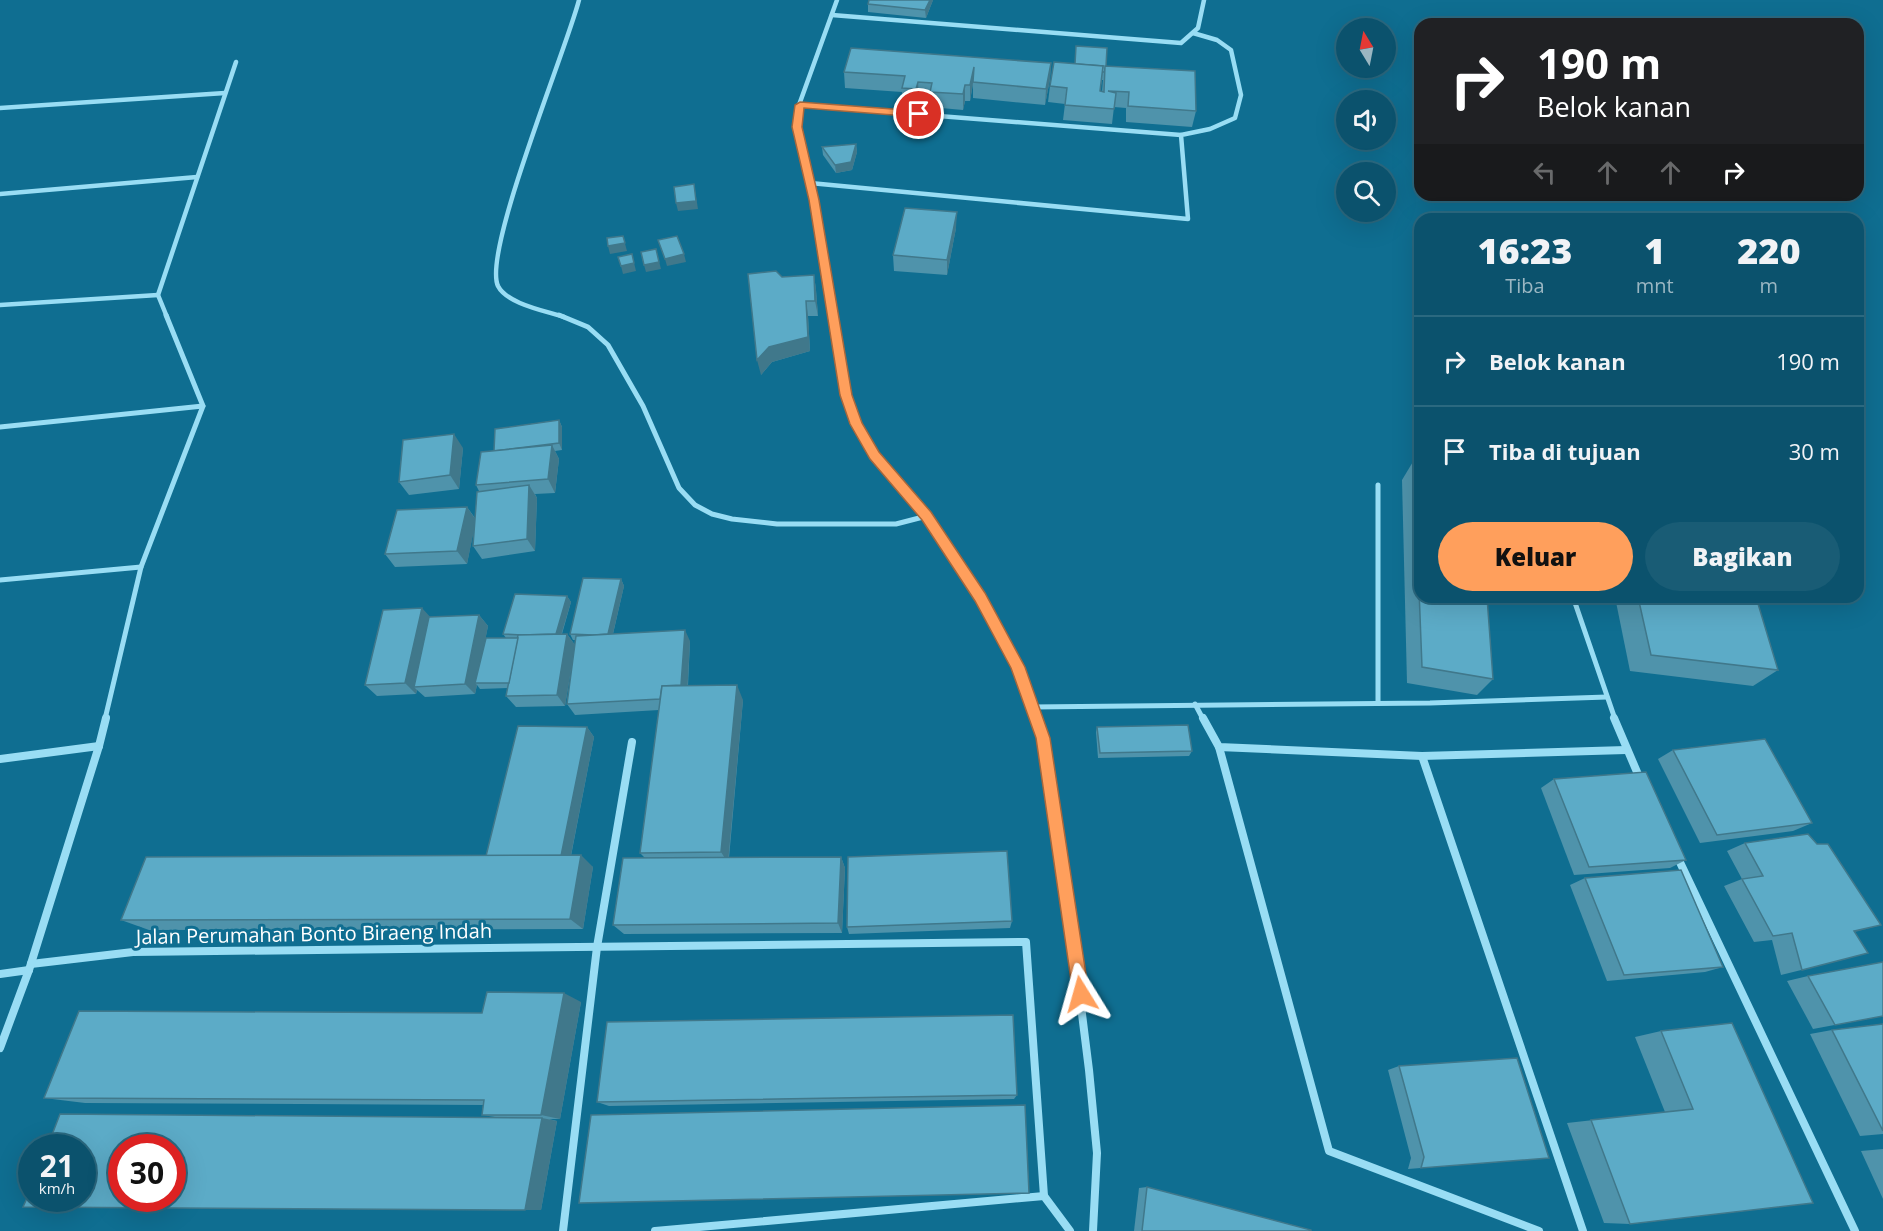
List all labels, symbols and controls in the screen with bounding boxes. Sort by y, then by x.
north arrow [1336,18,1396,78]
map controls [1336,18,1396,222]
text: 190 m [1537,34,1661,91]
icon: right [1438,42,1516,120]
pin [893,88,944,139]
text: Belok kanan [1537,88,1691,125]
button: sound [1336,90,1396,150]
icon: arrive [902,97,935,130]
icon: left [1528,156,1561,189]
icon: ahead [1591,156,1624,189]
icon: ahead [1654,156,1687,189]
icon: right [1717,156,1750,189]
button: search [1336,162,1396,222]
text: 16:23 [1478,226,1572,275]
text: 1 [1644,226,1665,275]
text: 220 [1737,226,1800,275]
text: Tiba [1505,272,1545,299]
text: mnt [1636,272,1674,299]
text: m [1760,272,1778,299]
icon: right [1438,345,1471,378]
text: Belok kanan [1489,346,1626,376]
text: 190 m [1776,346,1840,376]
icon: arrive [1438,435,1471,468]
text: Tiba di tujuan [1489,436,1641,466]
text: 30 m [1789,436,1840,466]
button: Keluar [1438,522,1633,591]
button: Bagikan [1645,522,1840,591]
street label: Jalan Perumahan Bonto Biraeng Indah [134,917,492,950]
position arrow [1049,962,1113,1026]
speed limit sign: 30 [108,1134,186,1212]
text: 21 [40,1145,74,1186]
text: km/h [39,1178,75,1198]

